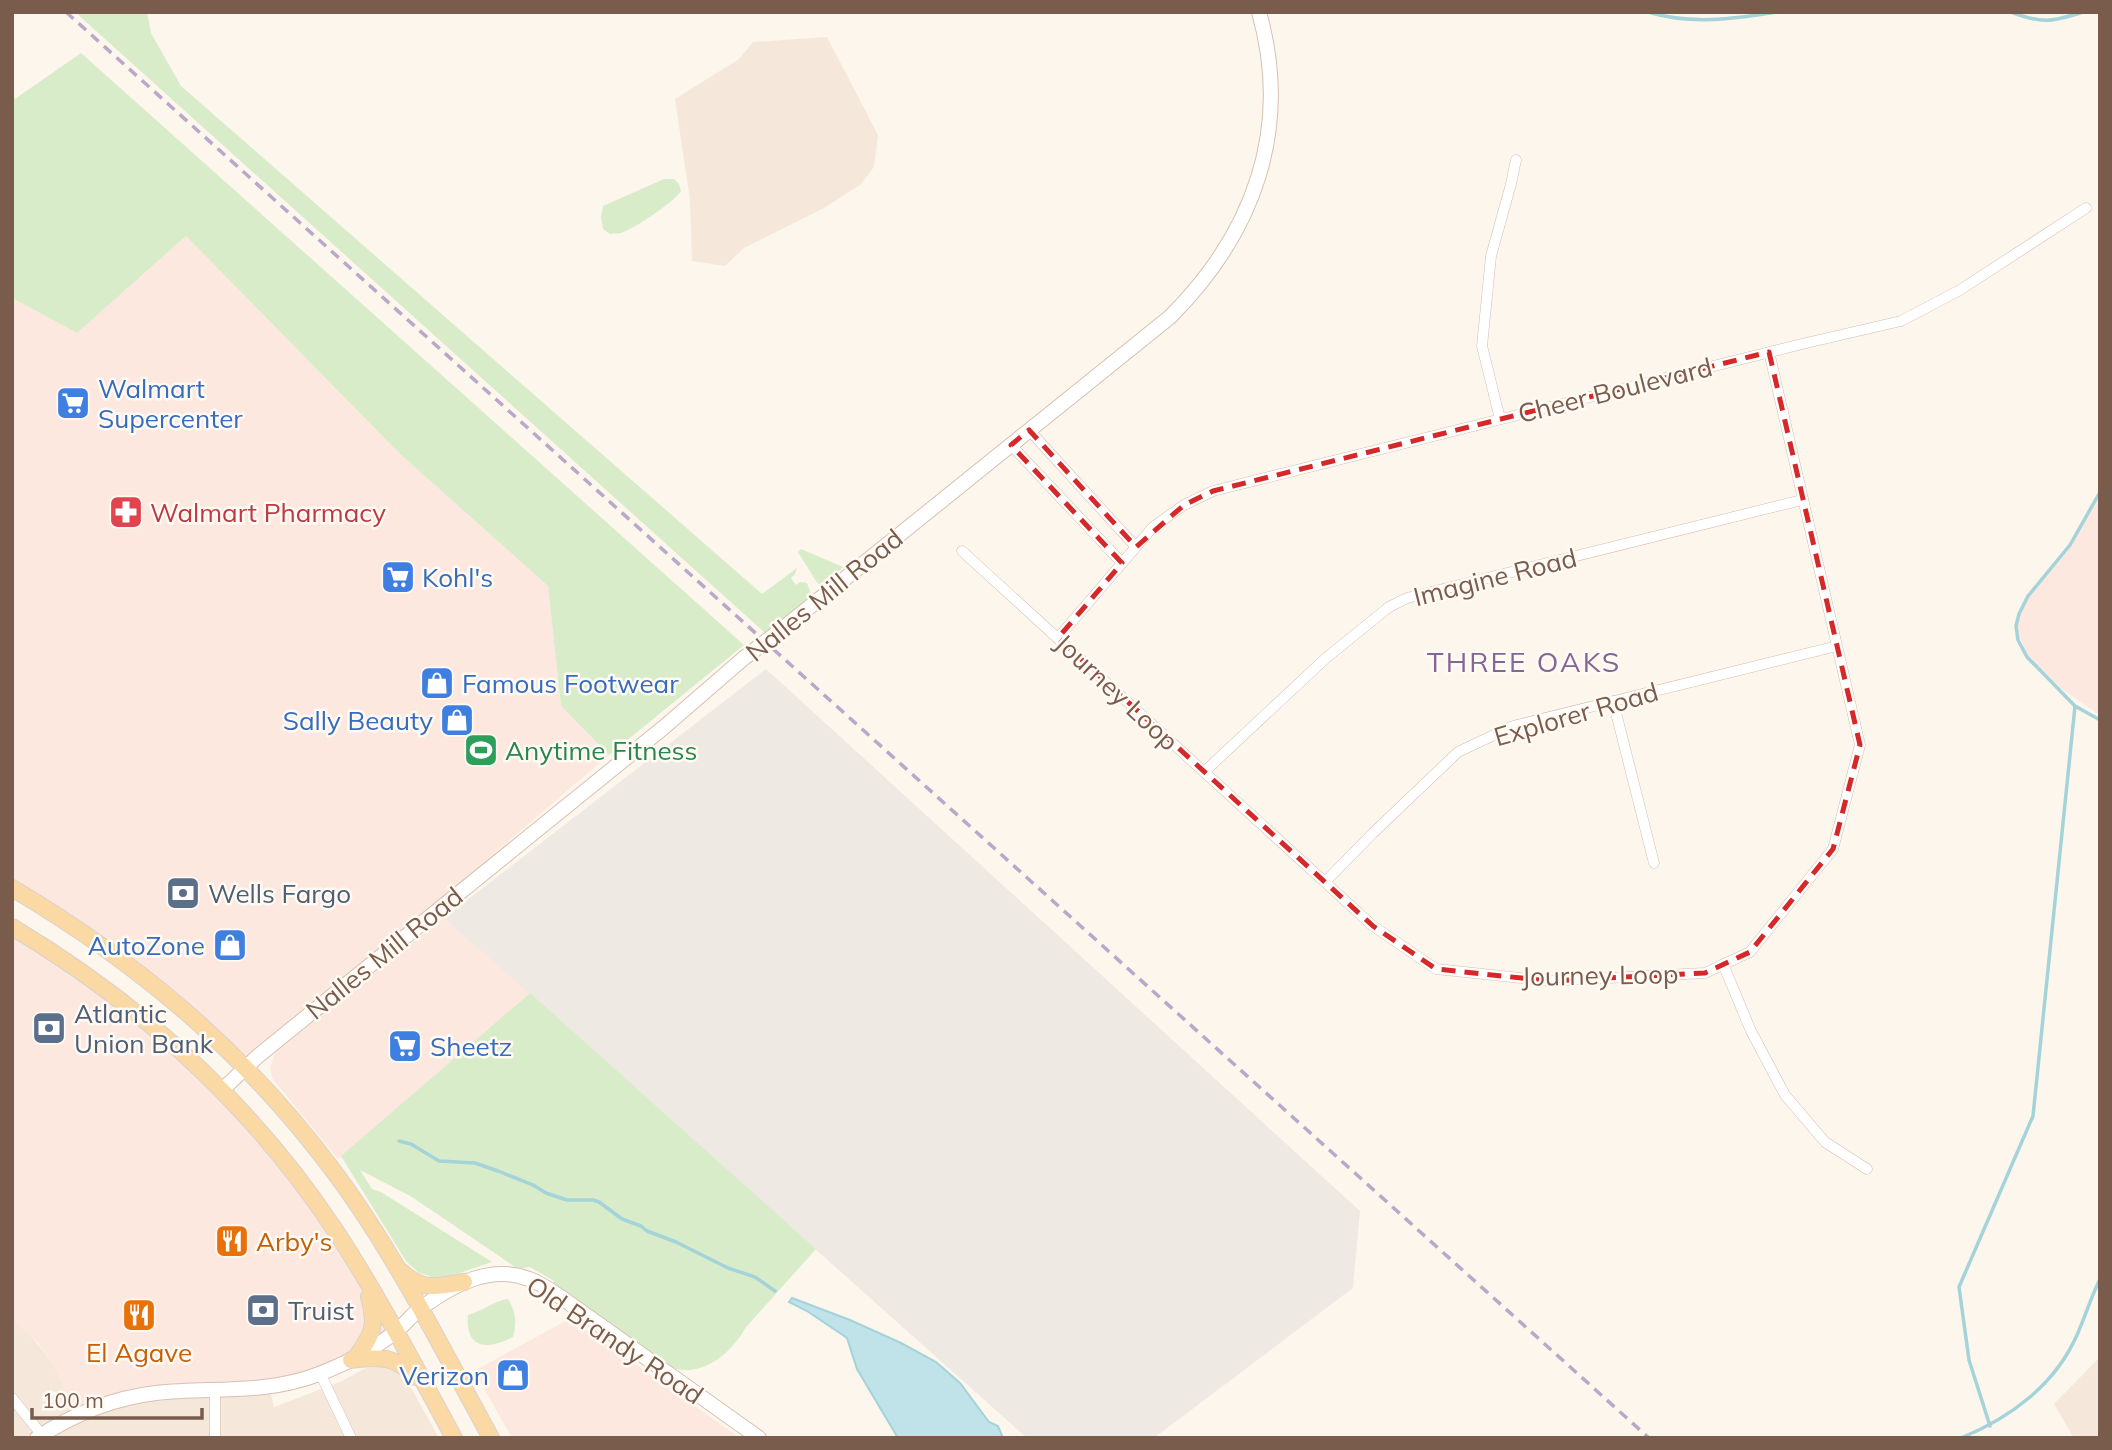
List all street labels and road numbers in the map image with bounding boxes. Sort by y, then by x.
street label: Cheer Boulevard [1514,350,1716,430]
street label: Nalles Mill Road [739,522,909,668]
street label: Imagine Road [1410,541,1580,613]
street label: Journey Loop [1048,626,1186,758]
street label: Explorer Road [1490,675,1662,753]
street label: Nalles Mill Road [299,880,469,1026]
street label: Journey Loop [1521,957,1679,993]
street label: Old Brandy Road [520,1269,710,1411]

